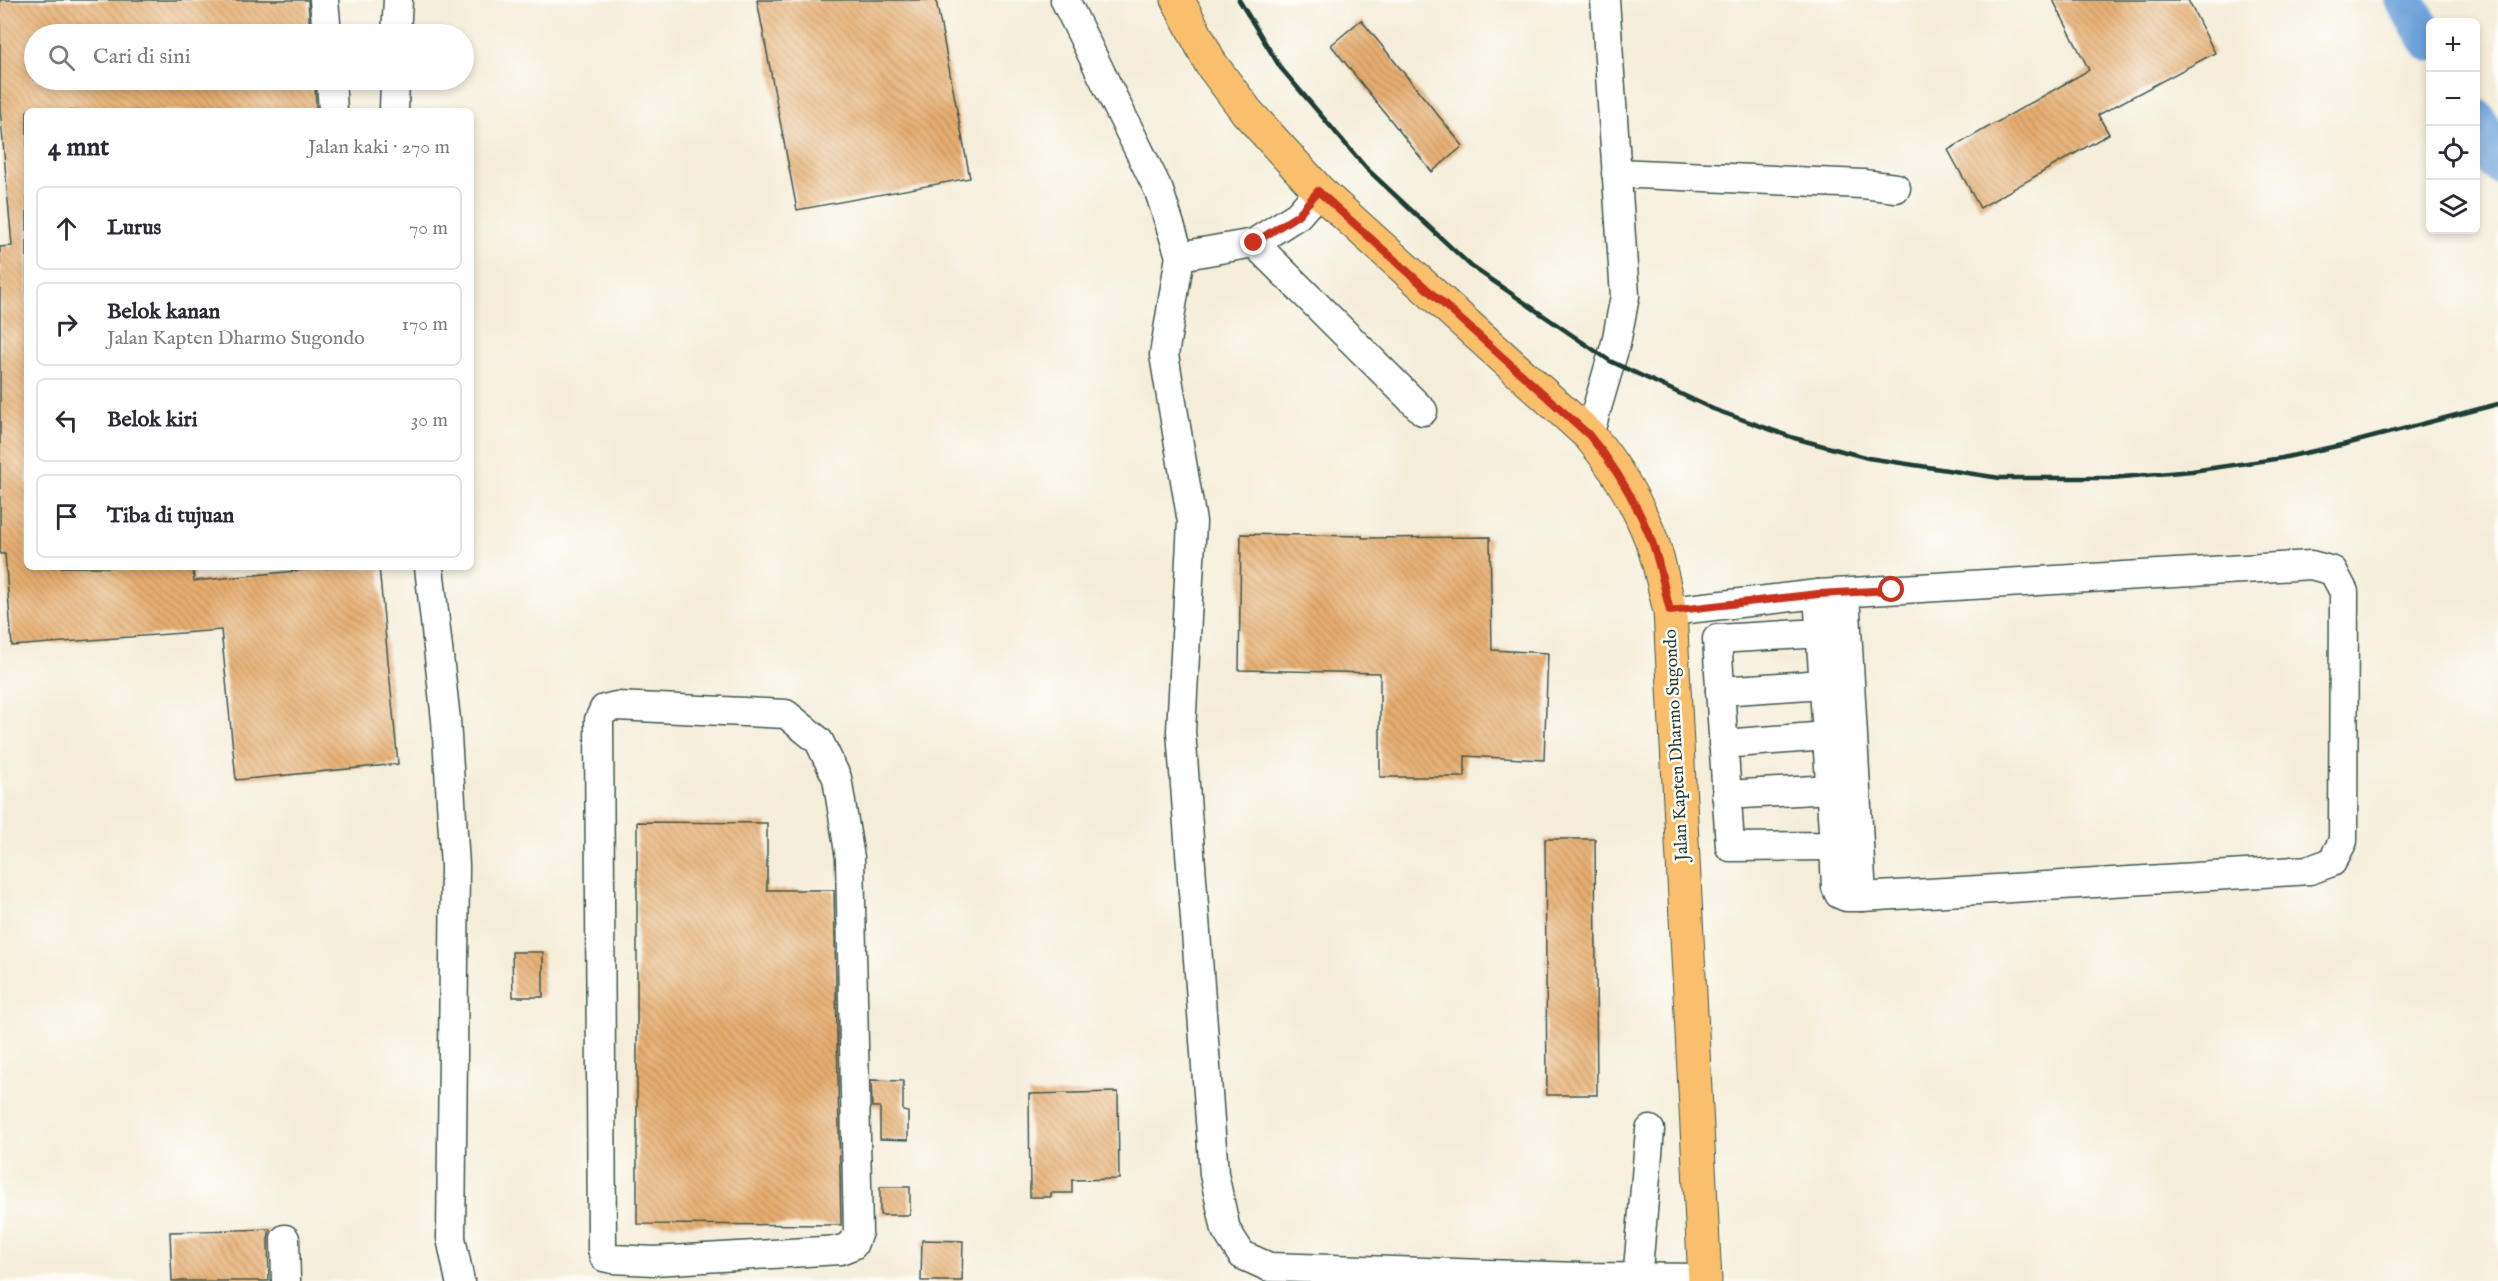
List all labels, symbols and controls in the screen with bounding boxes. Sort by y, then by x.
map controls [2426,18,2480,234]
button: + [2426,18,2480,72]
search box [24,24,474,90]
icon: search [45,41,78,74]
text: Cari di sini [93,43,191,71]
button: − [2426,72,2480,126]
button: locate [2426,126,2480,180]
text: 4 mnt [48,131,109,164]
text: Jalan kaki · 270 m [308,135,450,160]
button: layers [2426,180,2480,234]
icon: ahead [50,212,83,245]
text: Lurus [107,214,161,242]
text: 70 m [409,216,448,241]
route end [1240,229,1266,255]
text: Belok kanan [107,298,220,326]
icon: right [50,308,83,341]
text: 170 m [402,312,448,337]
text: Jalan Kapten Dharmo Sugondo [107,326,365,351]
icon: left [50,404,83,437]
text: Belok kiri [107,406,198,434]
text: 30 m [411,408,448,433]
icon: arrive [50,500,83,533]
text: Tiba di tujuan [107,502,234,530]
route start [1878,576,1904,602]
street label: Jalan Kapten Dharmo Sugondo [1659,628,1695,863]

